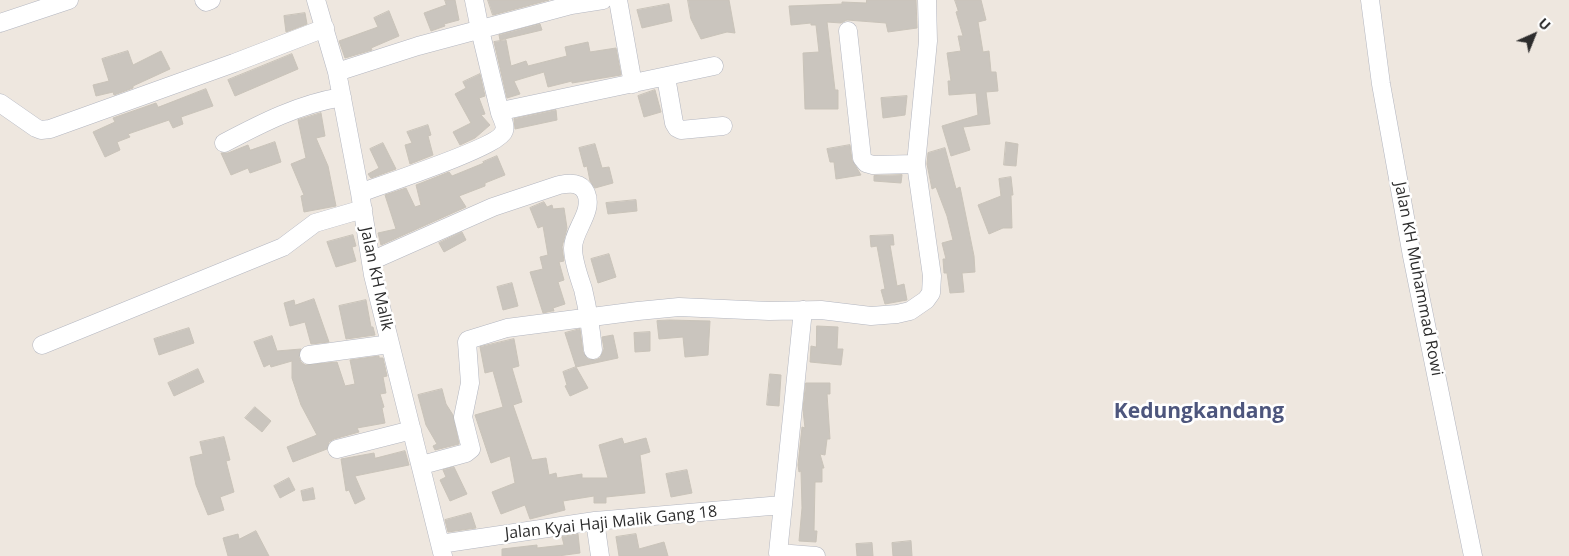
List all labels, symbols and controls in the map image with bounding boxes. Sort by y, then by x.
north arrow [1509,10,1559,60]
text: U [1534,13,1555,34]
street label: Jalan KH Muhammad Rowi [1390,180,1446,378]
street label: Jalan KH Malik [356,225,396,333]
district label: Kedungkandang [1114,399,1284,425]
street label: Jalan Kyai Haji Malik Gang 18 [504,502,718,544]

